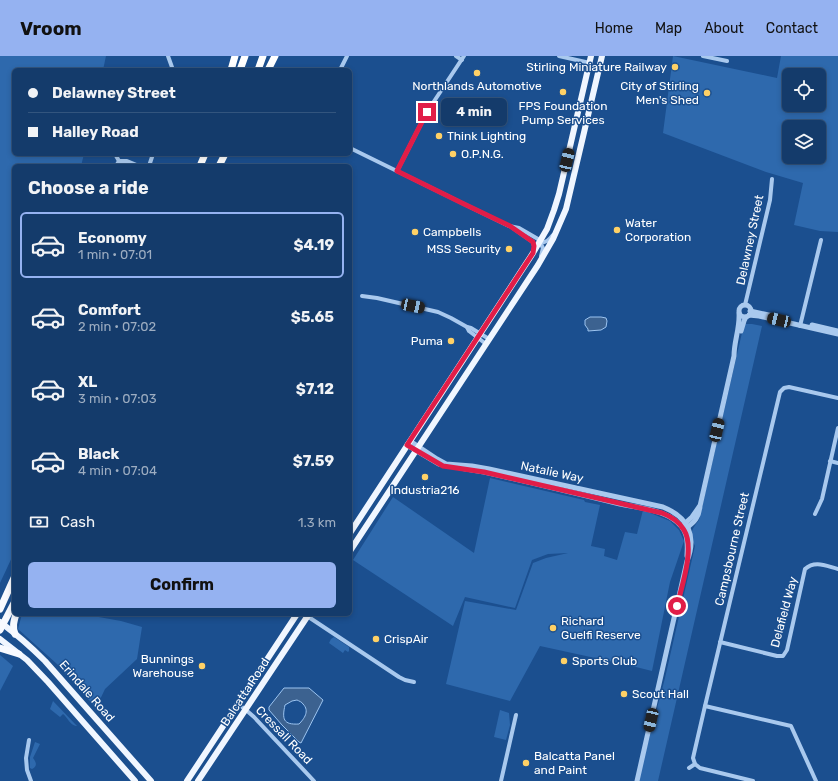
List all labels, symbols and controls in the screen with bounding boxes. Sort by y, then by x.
text: Vroom [20,17,82,40]
text: Home [595,20,633,37]
text: Map [655,20,682,37]
text: About [704,20,744,37]
text: Contact [766,20,818,37]
place label: Stirling Miniature Railway [526,60,667,74]
marker: Stirling Miniature Railway [670,62,680,72]
marker: Northlands Automotive [472,68,482,78]
map controls [782,68,826,164]
button: locate [782,68,826,112]
place label: Northlands Automotive [412,79,542,93]
place label: City of Stirling Men's Shed [620,79,699,107]
text: Delawney Street [52,84,176,102]
marker: FPS Foundation Pump Services [558,87,568,97]
marker: City of Stirling Men's Shed [702,88,712,98]
callout: 4 min [441,98,507,126]
place label: FPS Foundation Pump Services [519,99,607,127]
route end [418,103,436,121]
text: 4 min [456,104,492,119]
button: layers [782,120,826,164]
text: Halley Road [52,123,139,141]
place label: Think Lighting [447,129,526,143]
marker: Think Lighting [434,131,444,141]
place label: O.P.N.G. [461,147,504,161]
car [558,147,576,173]
marker: O.P.N.G. [448,149,458,159]
text: Choose a ride [28,177,149,199]
street label: Delawney Street [734,193,766,286]
place label: Water Corporation [625,216,691,244]
place label: Campbells [423,225,481,239]
marker: Water Corporation [612,225,622,235]
icon: car [30,227,66,263]
marker: Campbells [410,227,420,237]
text: Economy [78,229,147,247]
text: $4.19 [293,236,334,254]
place label: MSS Security [427,242,501,256]
marker: MSS Security [504,244,514,254]
text: 1 min · 07:01 [78,247,152,262]
car [400,298,426,314]
icon: car [30,299,66,335]
text: Comfort [78,301,141,319]
text: $5.65 [291,308,334,326]
car [766,311,792,329]
text: 2 min · 07:02 [78,319,156,334]
place label: Puma [411,334,443,348]
marker: Puma [446,336,456,346]
icon: car [30,371,66,407]
text: XL [78,373,97,391]
text: $7.12 [296,380,334,398]
text: 3 min · 07:03 [78,391,157,406]
car [708,417,726,443]
icon: car [30,443,66,479]
text: Black [78,445,119,463]
text: $7.59 [293,452,334,470]
street label: Natalie Way [519,459,585,486]
text: 4 min · 07:04 [78,463,157,478]
marker: Industria216 [420,472,430,482]
place label: Industria216 [390,483,460,497]
street label: Campsbourne Street [712,491,752,607]
icon: cash [28,511,50,533]
text: Cash [60,513,95,531]
text: 1.3 km [298,515,336,530]
button: Confirm [28,562,336,608]
street label: Delafield Way [768,575,800,649]
route start [668,597,686,615]
place label: Richard Guelfi Reserve [561,614,641,642]
marker: Richard Guelfi Reserve [548,623,558,633]
place label: CrispAir [384,632,429,646]
marker: CrispAir [371,634,381,644]
place label: Bunnings Warehouse [133,652,194,680]
place label: Sports Club [572,654,637,668]
street label: Balcatta Road [218,655,272,729]
marker: Sports Club [559,656,569,666]
street label: Erindale Road [57,657,117,725]
marker: Bunnings Warehouse [197,661,207,671]
place label: Scout Hall [632,687,689,701]
marker: Scout Hall [619,689,629,699]
street label: Cressall Road [253,703,315,767]
car [642,707,660,733]
place label: Balcatta Panel and Paint [534,749,615,777]
marker: Balcatta Panel and Paint [521,758,531,768]

